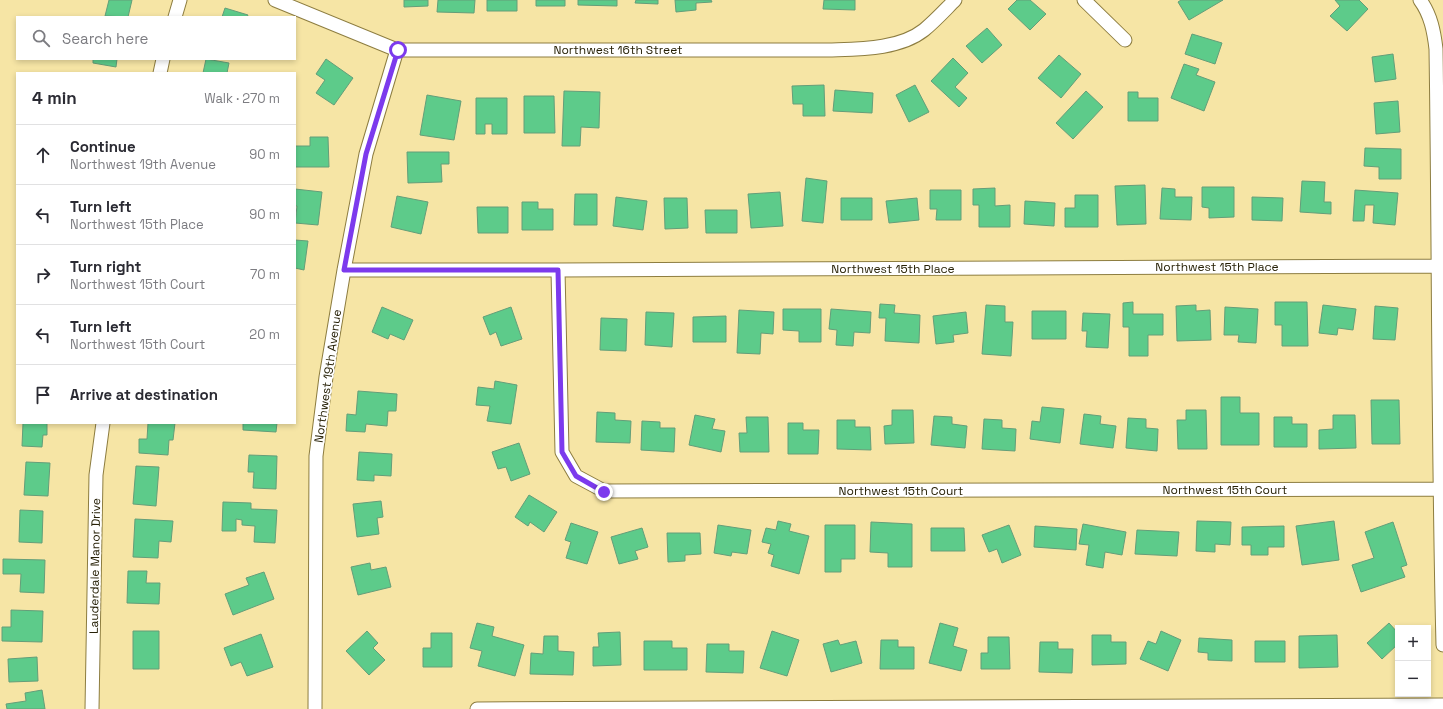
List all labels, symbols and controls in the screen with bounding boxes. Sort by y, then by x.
search box [16,16,296,60]
icon: search [30,27,52,49]
text: Search here [62,29,148,48]
route start [389,41,407,59]
street label: Northwest 16th Street [553,42,683,58]
text: 4 min [32,87,77,109]
text: Walk · 270 m [204,90,280,107]
text: Continue [70,137,136,156]
icon: ahead [32,144,54,166]
text: 90 m [249,146,280,163]
text: Northwest 19th Avenue [70,156,216,173]
text: Turn left [70,197,132,216]
icon: left [32,204,54,226]
text: 90 m [249,206,280,223]
text: Northwest 15th Place [70,216,204,233]
text: Turn right [70,257,141,276]
street label: Northwest 15th Place [1155,259,1279,275]
street label: Northwest 15th Place [831,261,955,277]
icon: right [32,264,54,286]
text: 70 m [250,266,280,283]
text: Northwest 15th Court [70,276,205,293]
street label: Northwest 19th Avenue [311,308,345,444]
text: Turn left [70,317,132,336]
icon: left [32,324,54,346]
text: 20 m [249,326,280,343]
text: Northwest 15th Court [70,336,205,353]
icon: arrive [32,384,54,406]
text: Arrive at destination [70,385,218,404]
street label: Northwest 15th Court [1163,482,1287,498]
route end [595,483,613,501]
street label: Northwest 15th Court [839,483,963,499]
street label: Lauderdale Manor Drive [86,498,104,634]
map controls [1395,625,1431,697]
button: + [1395,625,1431,661]
button: − [1395,661,1431,697]

